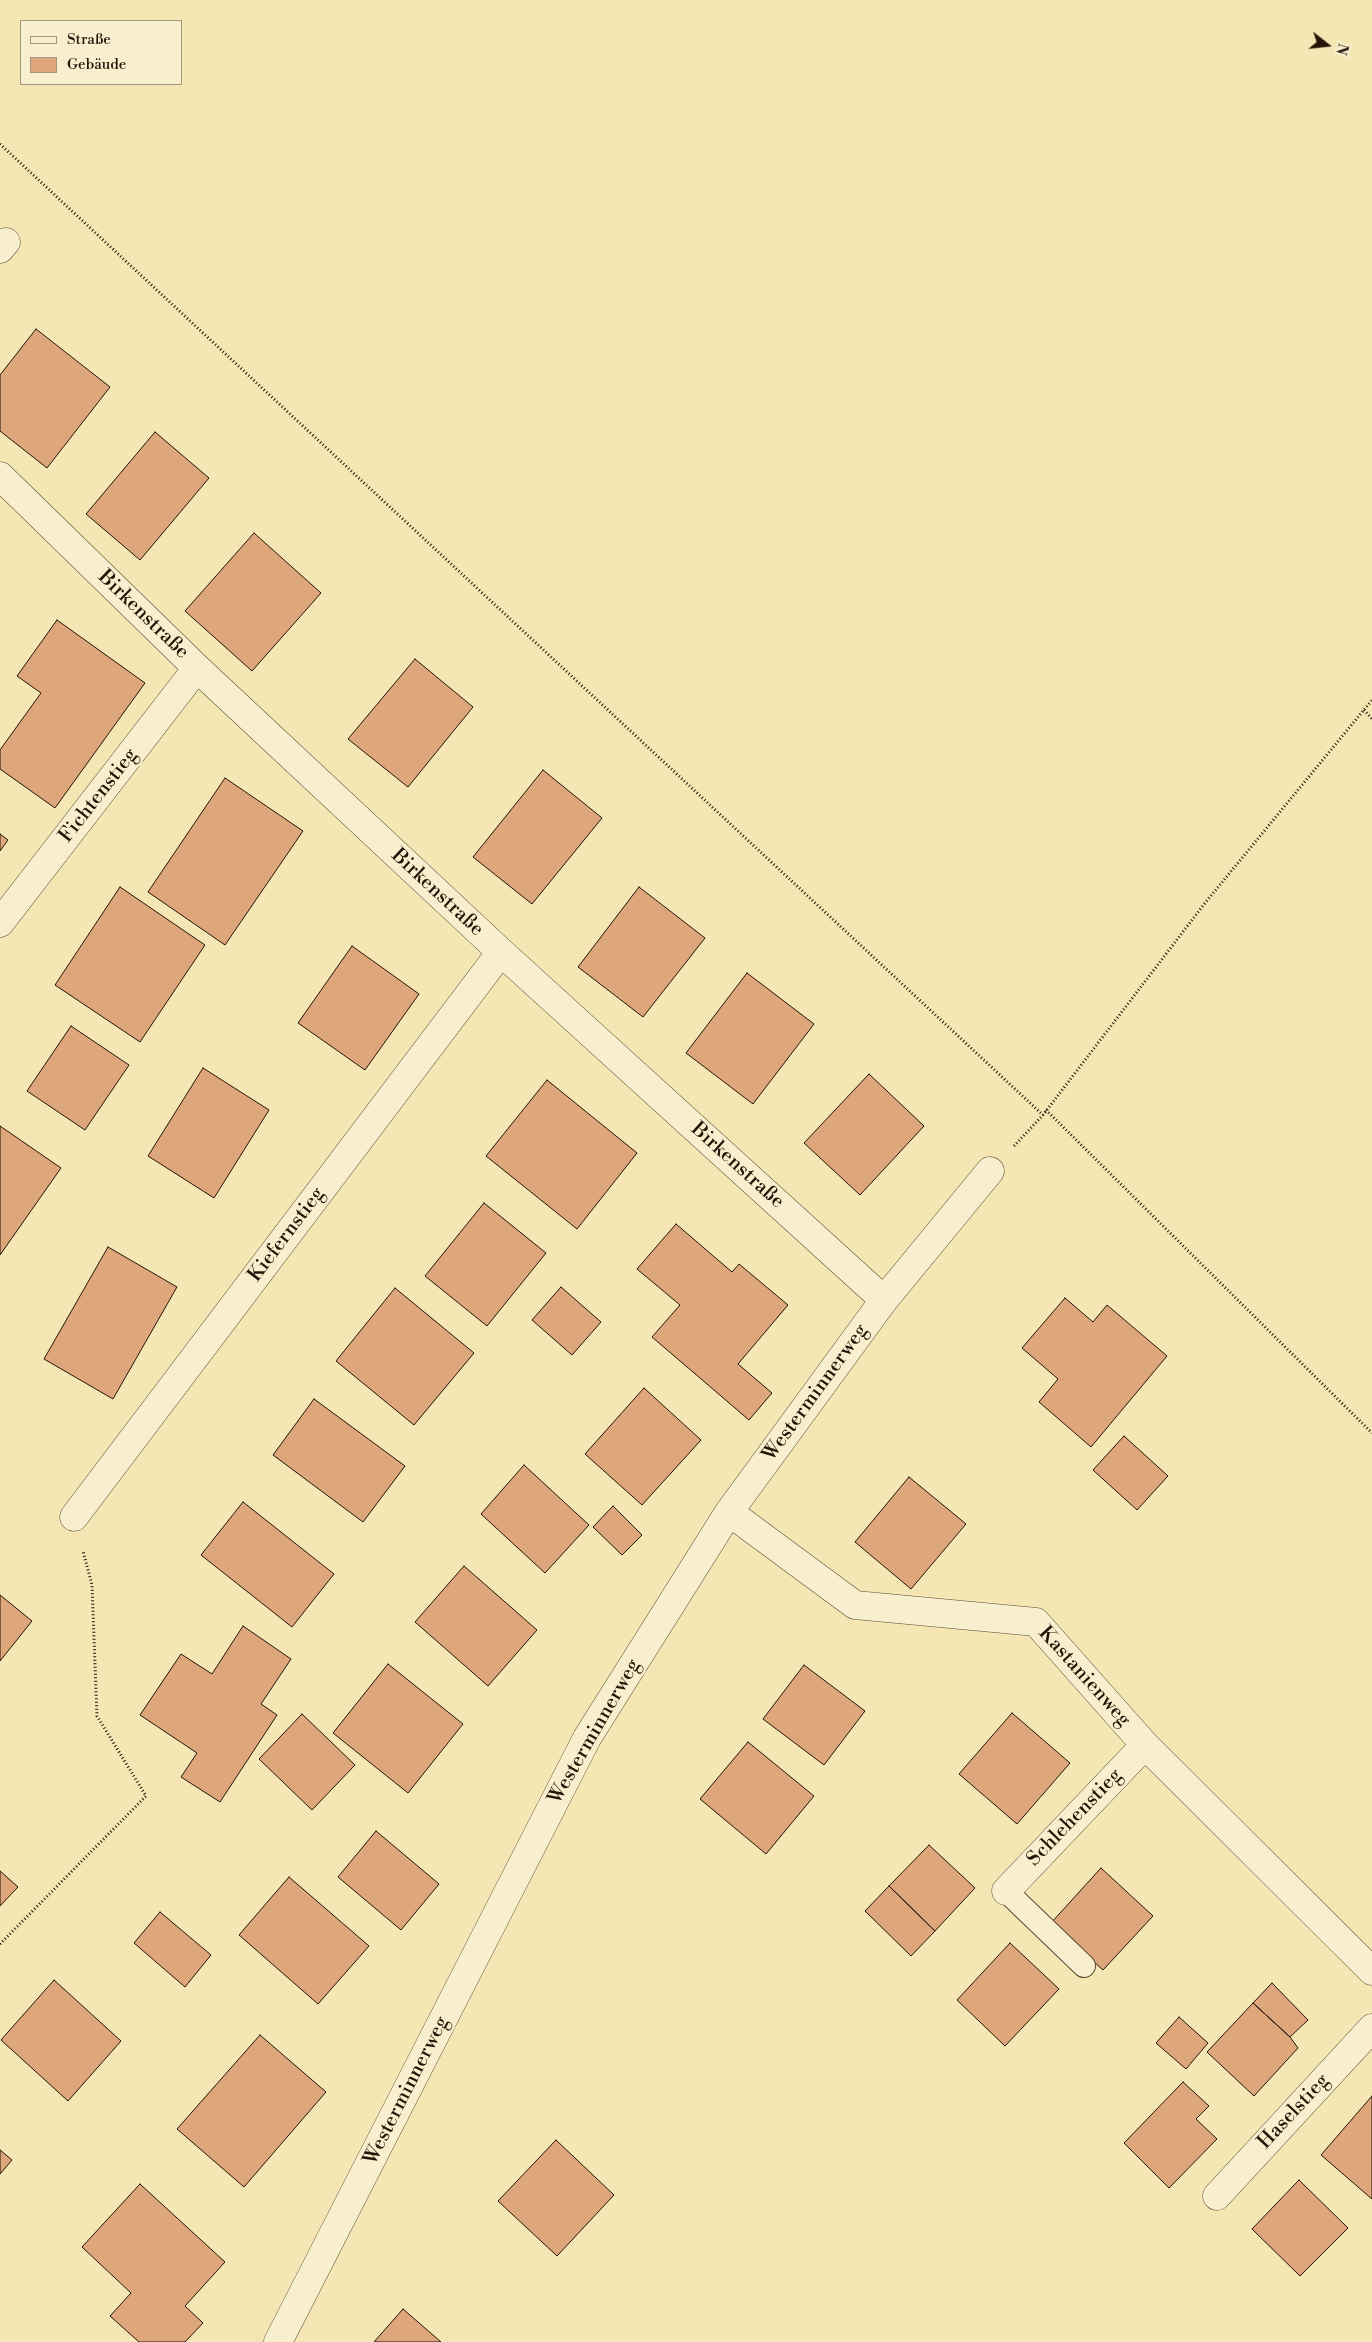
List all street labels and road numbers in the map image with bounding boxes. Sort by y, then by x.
street label: Birkenstraße [92,566,194,664]
street label: Fichtenstieg [55,744,143,848]
street label: Birkenstraße [386,844,488,942]
street label: Birkenstraße [685,1118,789,1214]
street label: Kiefernstieg [244,1183,330,1287]
street label: Westerminnerweg [758,1320,874,1466]
street label: Kastanienweg [1033,1622,1135,1732]
street label: Westerminnerweg [544,1655,646,1809]
street label: Schlehenstieg [1022,1764,1128,1872]
street label: Westerminnerweg [359,2013,455,2169]
street label: Haselstieg [1253,2069,1335,2155]

